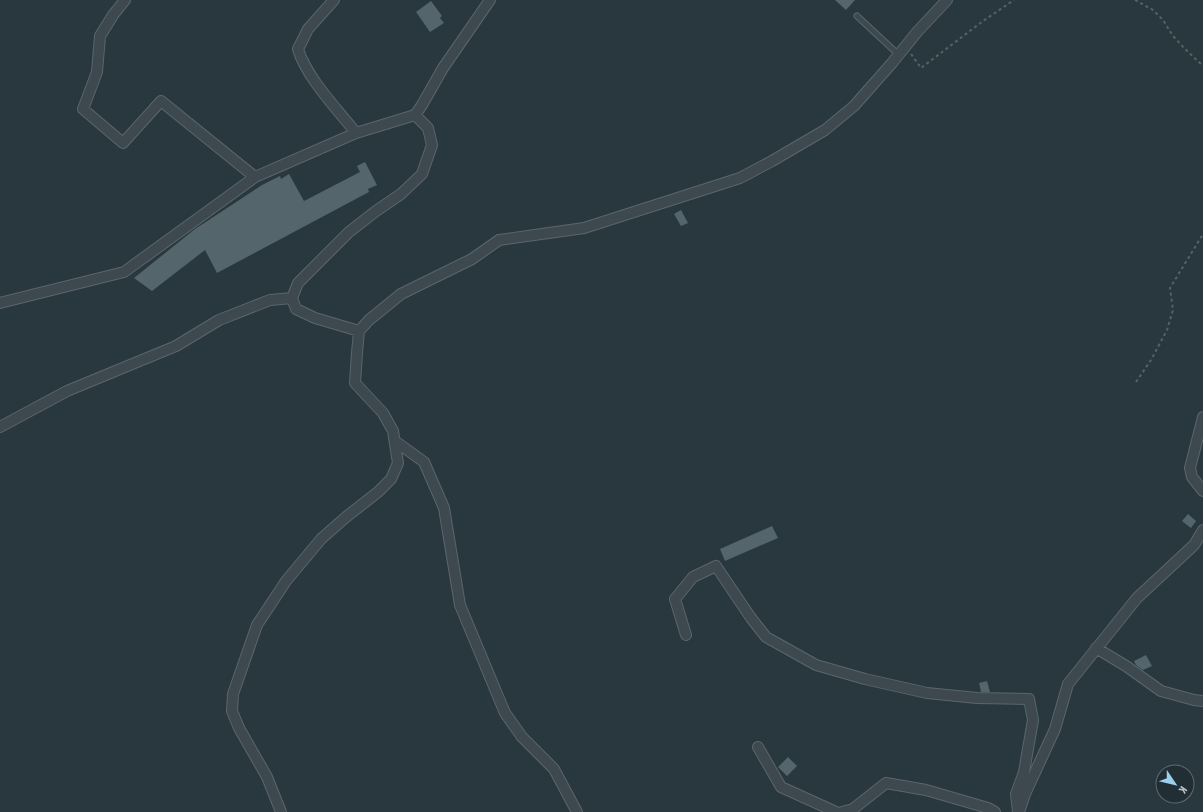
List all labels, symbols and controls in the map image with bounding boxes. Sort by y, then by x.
north arrow [1155,764,1195,804]
text: K [1176,784,1190,796]

